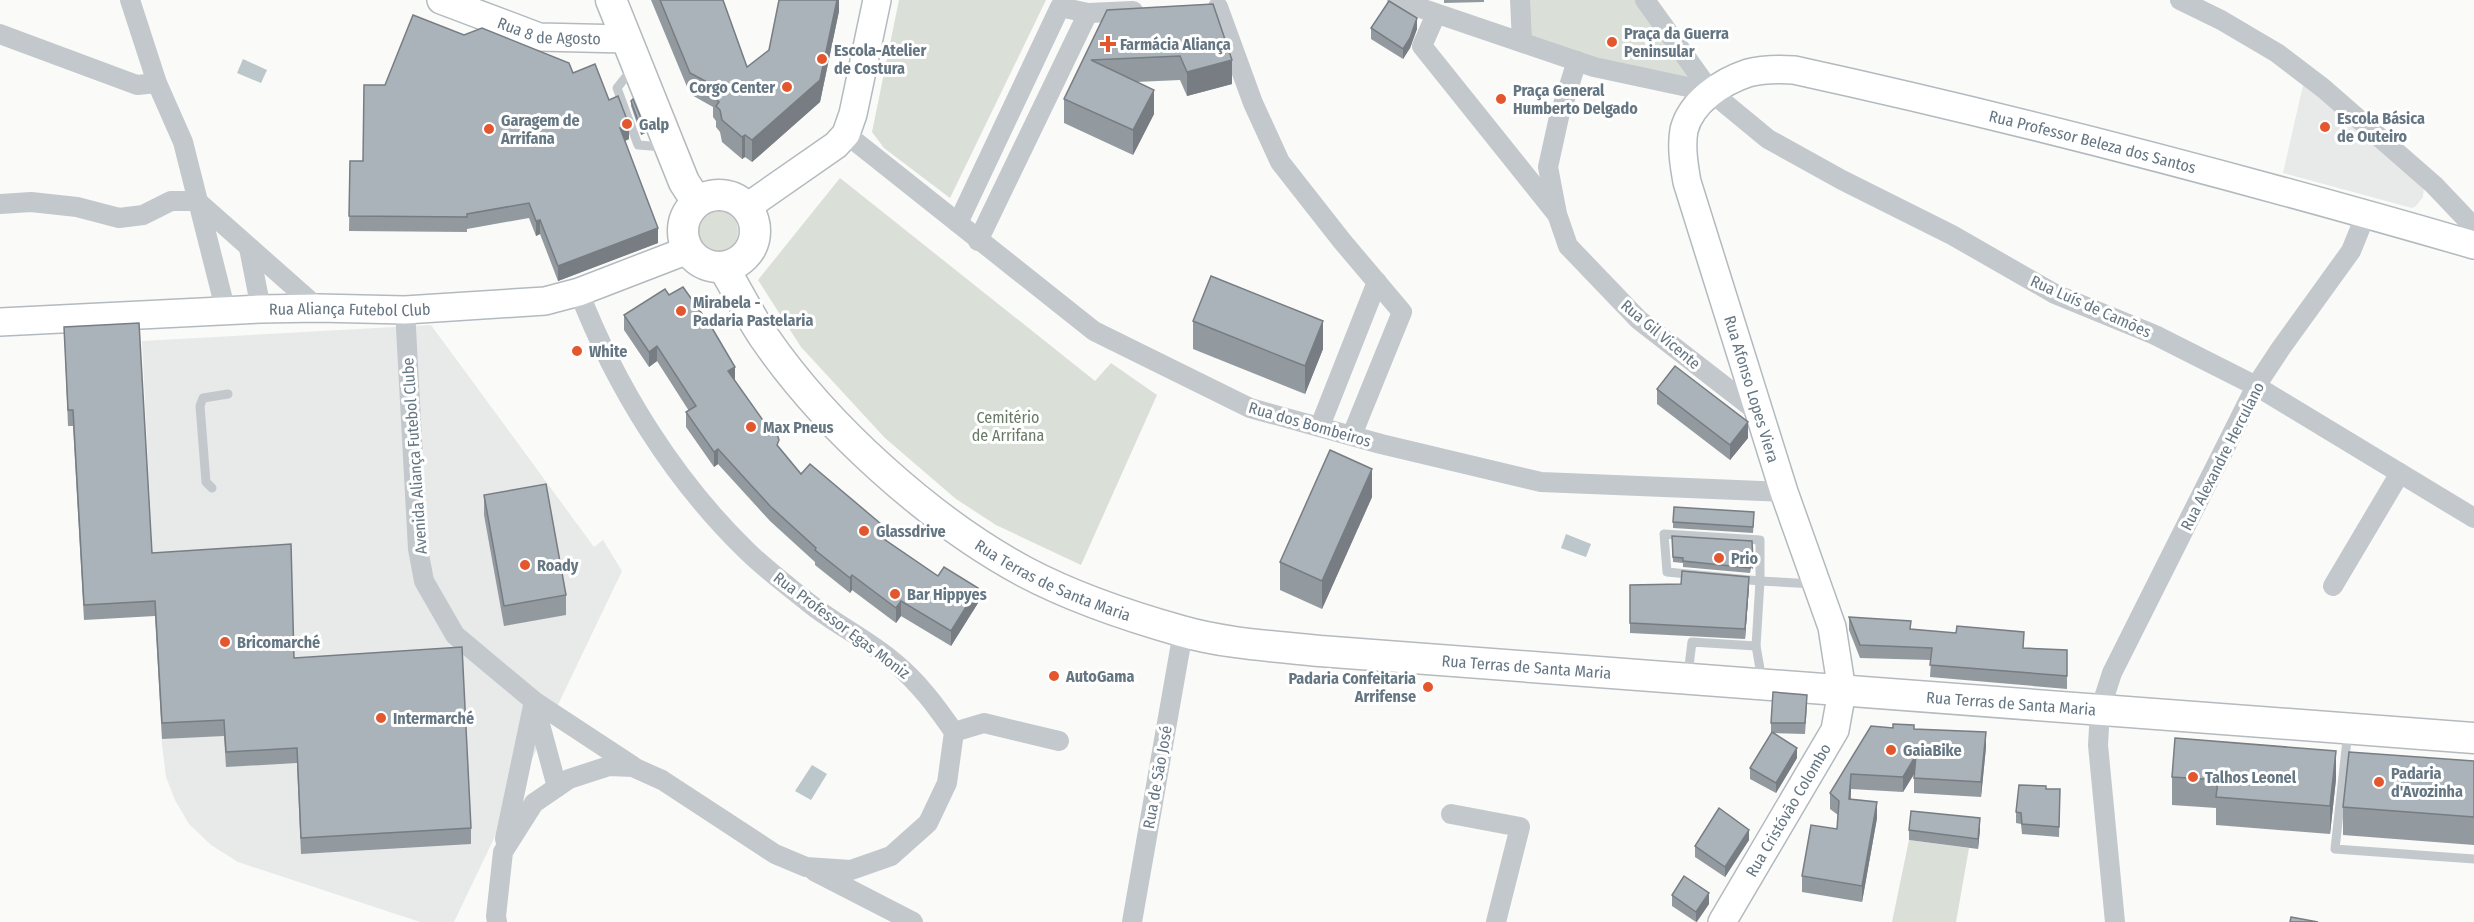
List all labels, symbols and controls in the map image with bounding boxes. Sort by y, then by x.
street label: Rua 8 de Agosto [495,13,601,48]
place label: Praça da Guerra Peninsular [1624,24,1729,61]
place label: Farmácia Aliança [1120,35,1231,55]
marker: Praça da Guerra Peninsular [1605,35,1619,49]
marker: Farmácia Aliança [1101,37,1115,51]
place label: Escola-Atelier de Costura [834,41,926,78]
marker: Escola-Atelier de Costura [815,52,829,66]
place label: Corgo Center [689,78,775,97]
marker: Corgo Center [780,80,794,94]
place label: Praça General Humberto Delgado [1513,81,1638,118]
marker: Praça General Humberto Delgado [1494,92,1508,106]
street label: Rua Professor Beleza dos Santos [1987,106,2198,177]
place label: Escola Básica de Outeiro [2337,109,2425,146]
place label: Garagem de Arrifana [500,111,580,148]
place label: Galp [639,115,670,134]
marker: Galp [620,117,634,131]
marker: Escola Básica de Outeiro [2318,120,2332,134]
marker: Garagem de Arrifana [482,122,496,136]
street label: Rua Luís de Camões [2028,271,2154,342]
place label: Mirabela - Padaria Pastelaria [693,293,813,330]
street label: Rua Gil Vicente [1617,296,1704,373]
street label: Rua Aliança Futebol Club [269,299,431,320]
marker: Mirabela - Padaria Pastelaria [674,304,688,318]
street label: Rua Afonso Lopes Viera [1720,313,1783,465]
place label: White [589,342,627,361]
marker: White [570,344,584,358]
street label: Avenida Aliança Futebol Clube [398,357,431,555]
street label: Rua Alexandre Herculano [2177,379,2268,534]
street label: Rua dos Bombeiros [1246,398,1373,451]
park label: Cemitério de Arrifana [972,408,1044,445]
place label: Max Pneus [763,418,834,437]
marker: Max Pneus [744,420,758,434]
place label: Glassdrive [876,522,946,541]
marker: Glassdrive [857,524,871,538]
street label: Rua Terras de Santa Maria [971,536,1133,625]
place label: Prio [1731,549,1758,568]
marker: Prio [1712,551,1726,565]
place label: Roady [537,556,579,575]
marker: Roady [518,558,532,572]
street label: Rua Professor Egas Moniz [770,568,914,683]
place label: Bar Hippyes [907,585,987,604]
marker: Bar Hippyes [888,587,902,601]
place label: Bricomarché [237,633,320,652]
marker: Bricomarché [218,635,232,649]
street label: Rua Terras de Santa Maria [1441,651,1612,683]
place label: AutoGama [1065,667,1134,686]
marker: AutoGama [1047,669,1061,683]
place label: Padaria Confeitaria Arrifense [1288,669,1416,706]
marker: Padaria Confeitaria Arrifense [1421,680,1435,694]
street label: Rua Terras de Santa Maria [1926,688,2097,719]
place label: Intermarché [393,709,474,728]
marker: Intermarché [374,711,388,725]
street label: Rua de São José [1139,724,1176,830]
street label: Rua Cristóvão Colombo [1742,740,1835,880]
place label: GaiaBike [1903,741,1962,760]
marker: GaiaBike [1884,743,1898,757]
place label: Padaria d'Avozinha [2391,764,2463,801]
place label: Talhos Leonel [2205,768,2297,787]
marker: Talhos Leonel [2186,770,2200,784]
marker: Padaria d'Avozinha [2372,775,2386,789]

